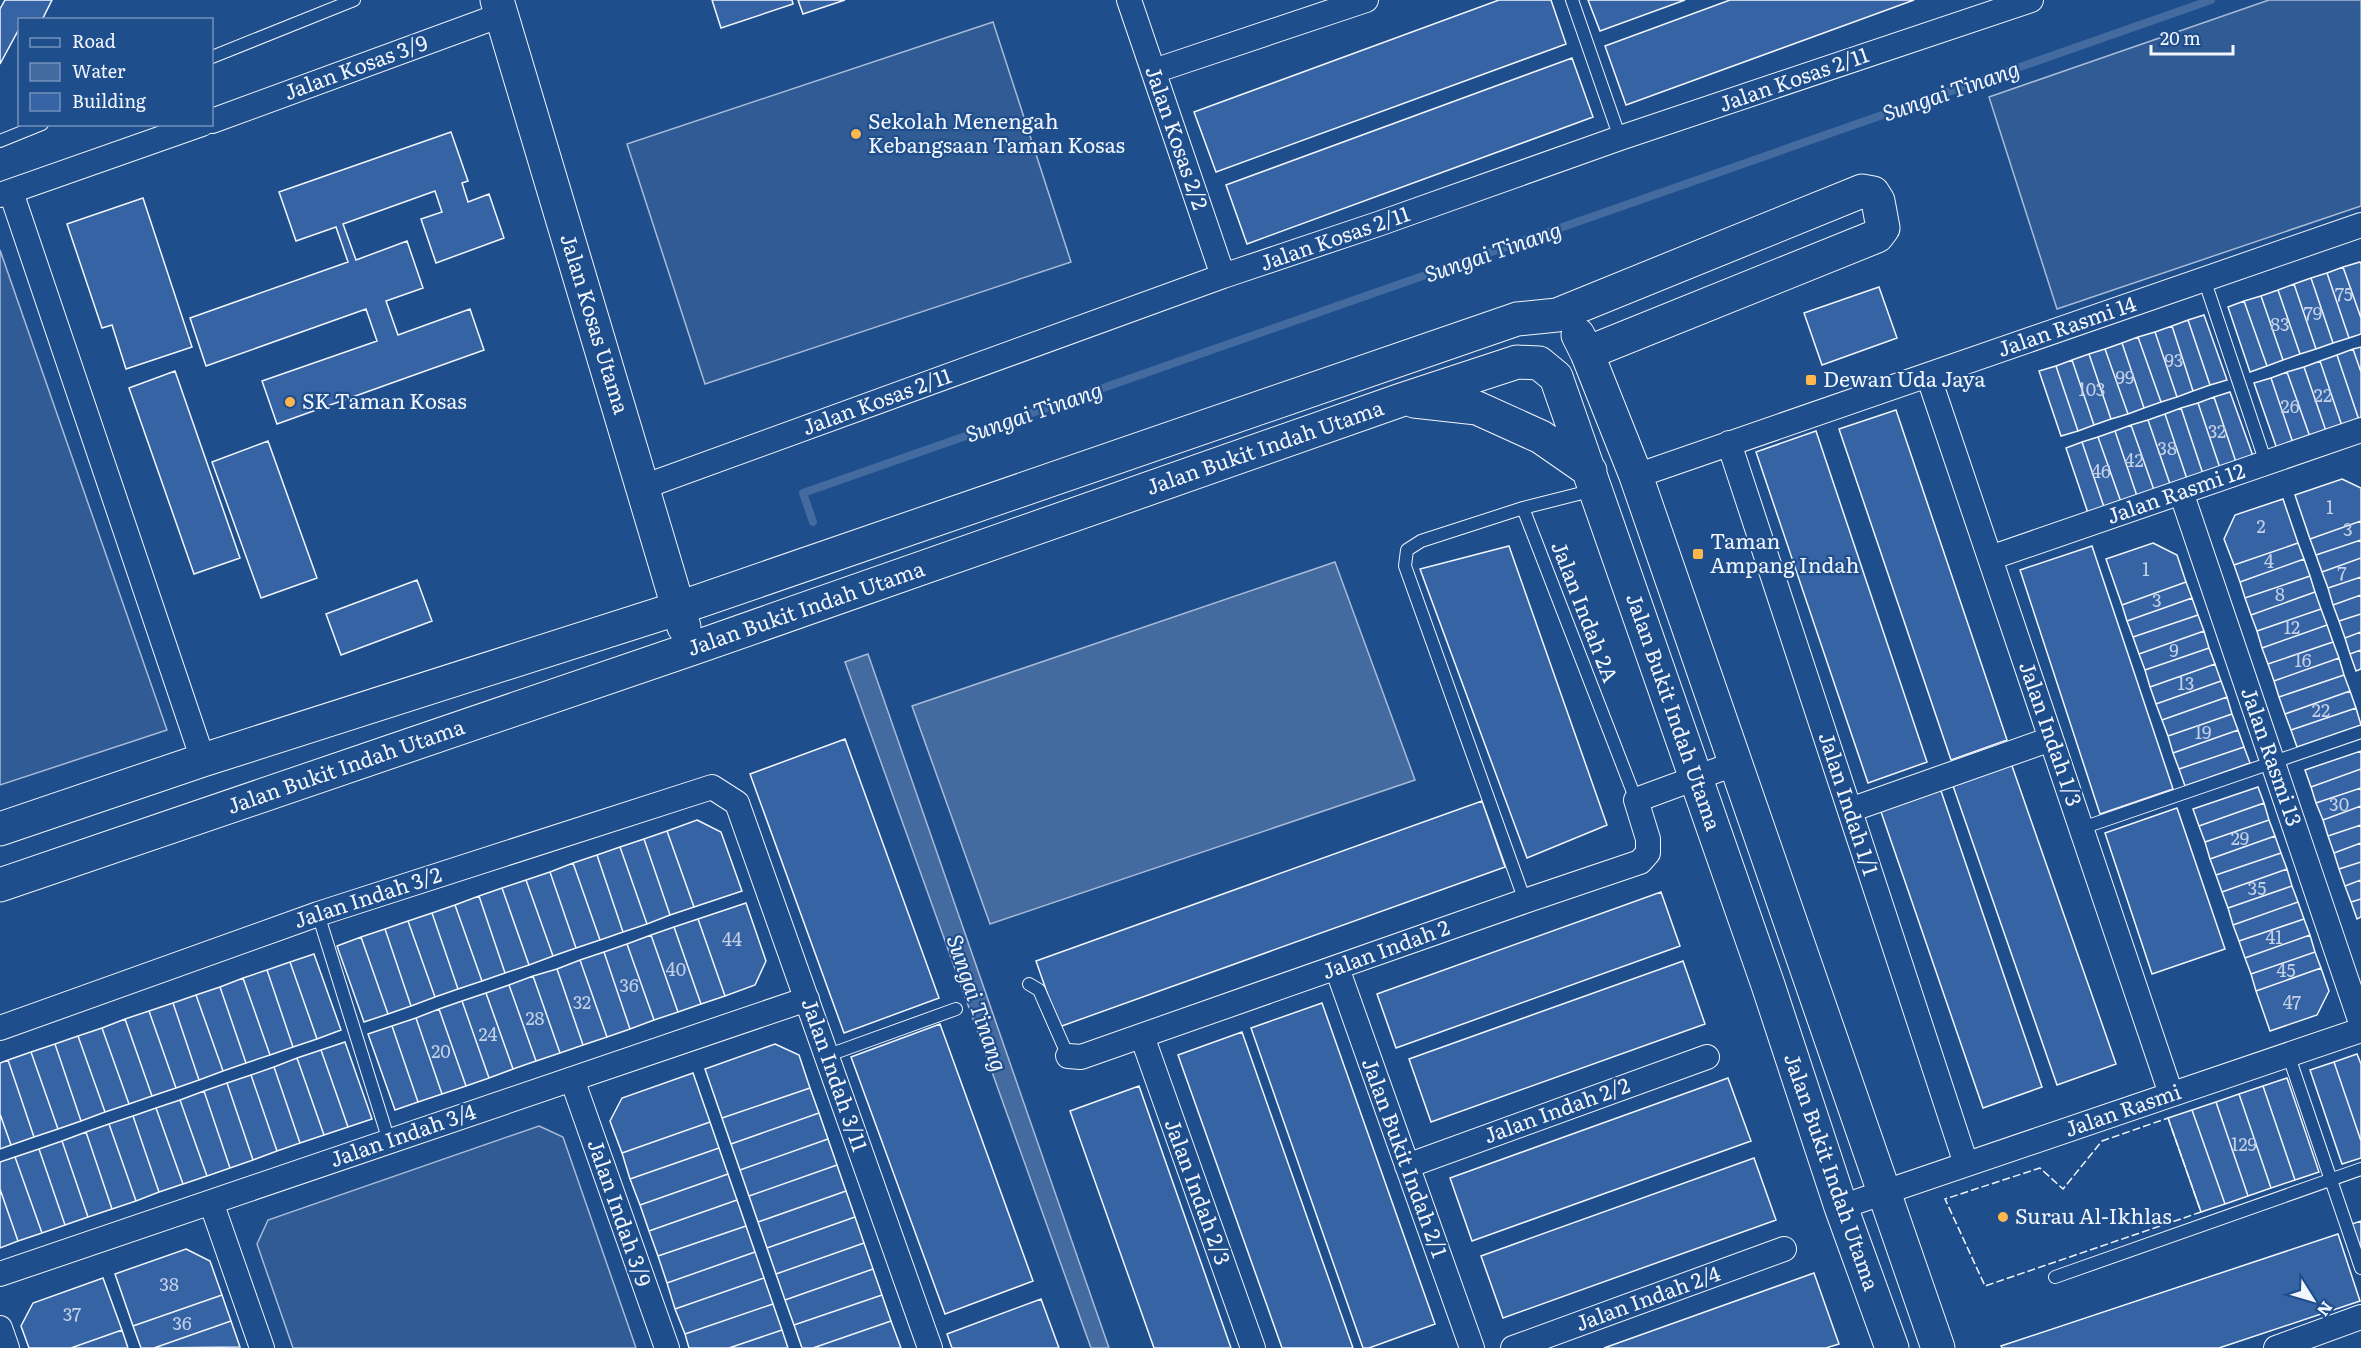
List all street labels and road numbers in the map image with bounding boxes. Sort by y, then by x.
street label: Jalan Kosas 3/9 [279,25,431,106]
street label: Jalan Kosas 2/11 [1714,37,1873,118]
street label: Jalan Kosas 2/2 [1139,61,1218,213]
street label: Jalan Kosas 2/11 [1255,196,1414,277]
street label: Jalan Kosas Utama [554,229,639,418]
street label: Jalan Rasmi 14 [1993,286,2140,363]
street label: Jalan Kosas 2/11 [797,358,956,441]
street label: Jalan Bukit Indah Utama [1141,390,1388,501]
street label: Jalan Rasmi 12 [2102,453,2249,530]
street label: Jalan Indah 2A [1545,536,1628,687]
street label: Jalan Bukit Indah Utama [682,551,929,662]
street label: Jalan Bukit Indah Utama [1620,588,1731,835]
street label: Jalan Indah 1/3 [2013,656,2092,810]
street label: Jalan Rasmi 13 [2235,682,2312,830]
street label: Jalan Bukit Indah Utama [222,709,469,820]
street label: Jalan Indah 1/1 [1813,728,1888,879]
street label: Jalan Indah 3/2 [289,857,445,934]
street label: Jalan Indah 2 [1317,910,1453,985]
street label: Jalan Indah 3/11 [796,993,877,1155]
street label: Jalan Bukit Indah Utama [1778,1048,1889,1295]
street label: Jalan Bukit Indah 2/1 [1356,1053,1457,1262]
street label: Jalan Indah 2/2 [1479,1068,1633,1149]
street label: Jalan Rasmi [2060,1074,2185,1143]
street label: Jalan Indah 3/4 [325,1094,480,1173]
street label: Jalan Indah 2/3 [1159,1114,1240,1269]
street label: Jalan Indah 3/9 [582,1134,661,1290]
street label: Jalan Indah 2/4 [1570,1256,1724,1337]

